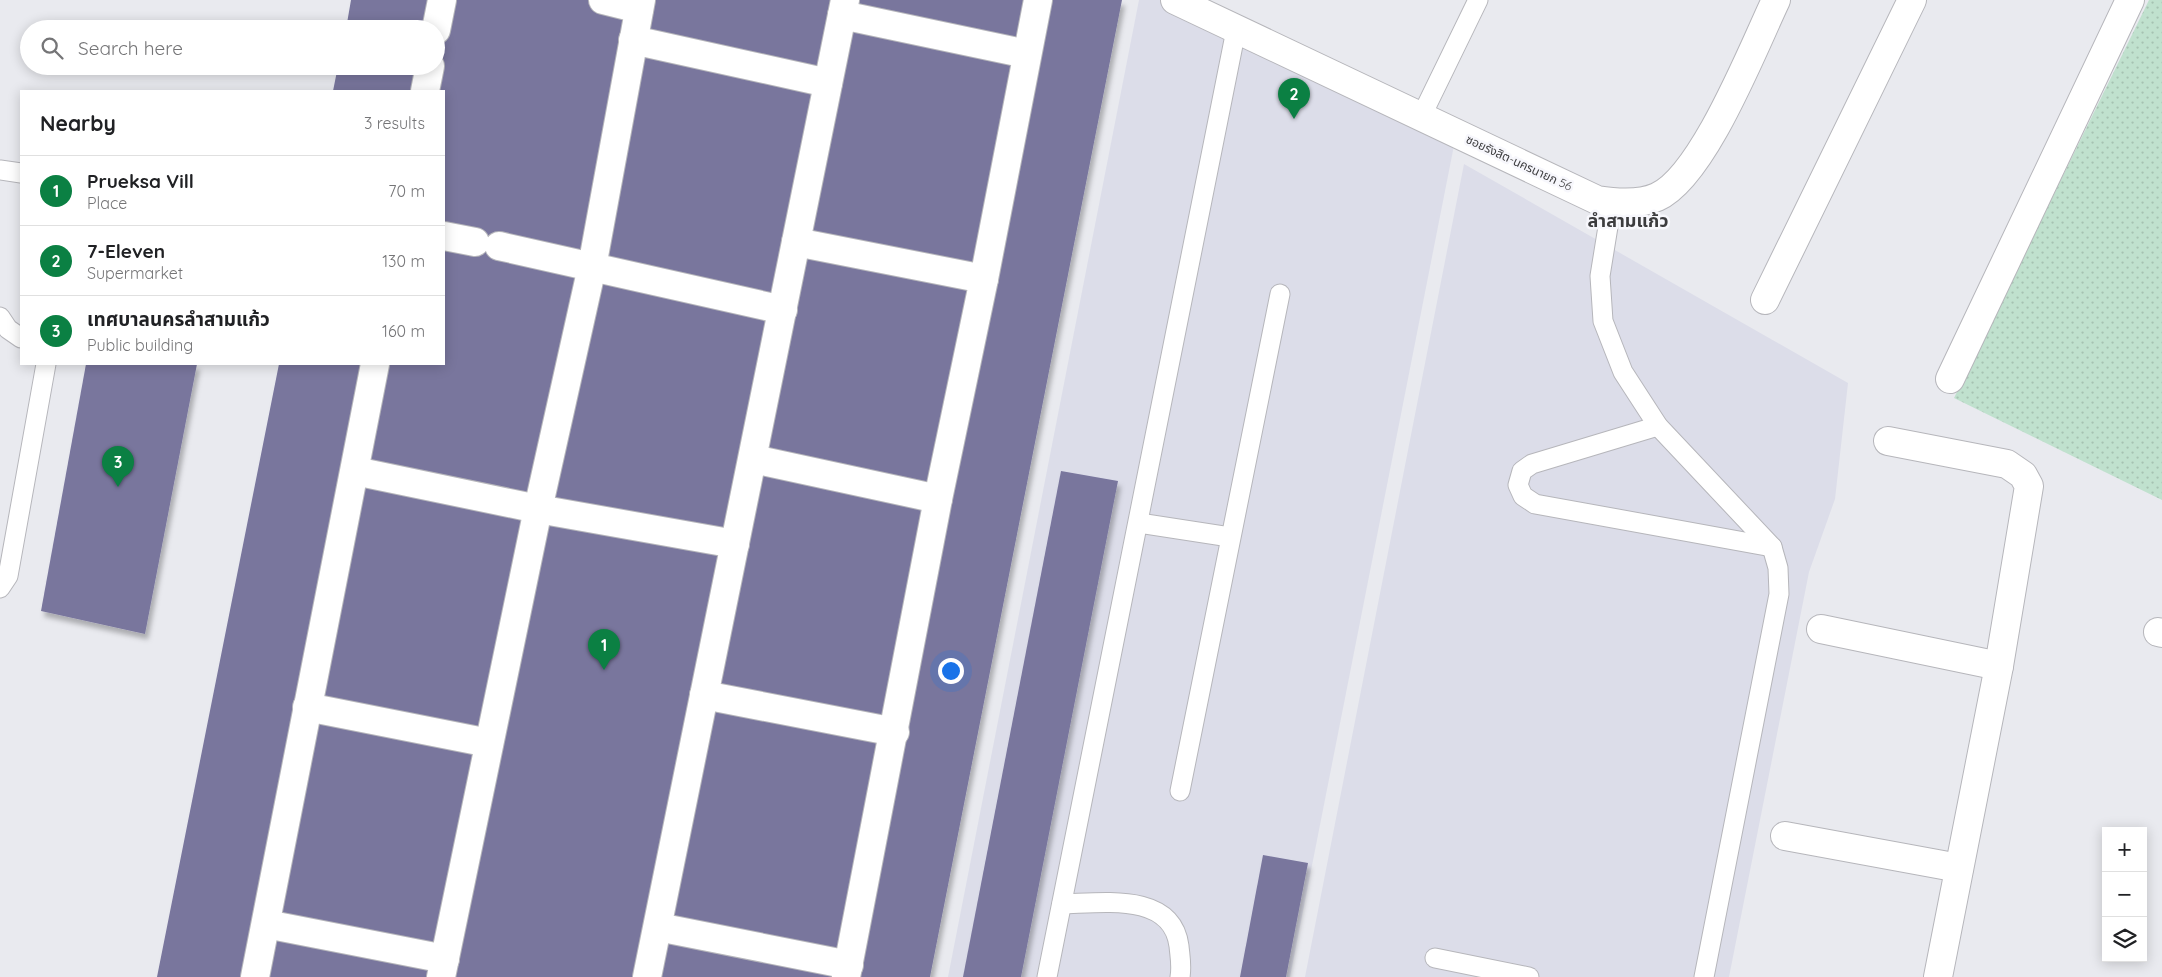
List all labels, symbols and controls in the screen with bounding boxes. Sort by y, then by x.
search box [20,20,445,75]
icon: search [38,34,66,62]
text: Search here [78,36,183,60]
pin: 2 [1278,78,1310,119]
text: Nearby [40,110,116,136]
text: 3 results [364,113,425,133]
street label: ซอยรังสิต-นครนายก 56 [1464,131,1575,194]
text: Prueksa Vill [87,169,194,193]
text: 1 [53,181,59,201]
text: 70 m [388,181,425,201]
text: Place [87,193,127,213]
district label: ลำสามแก้ว [1588,209,1668,232]
text: 7-Eleven [87,239,165,263]
text: 2 [51,251,61,271]
text: 130 m [382,251,425,271]
text: Supermarket [87,263,183,283]
text: เทศบาลนครลำสามแก้ว [87,307,270,331]
text: 3 [52,321,60,341]
text: 160 m [382,321,425,341]
text: Public building [87,335,193,355]
pin: 3 [102,446,134,487]
pin: 1 [588,629,620,670]
your location [938,658,964,684]
map controls [2102,827,2147,962]
button: + [2102,827,2147,872]
button: − [2102,872,2147,917]
button: layers [2102,917,2147,962]

